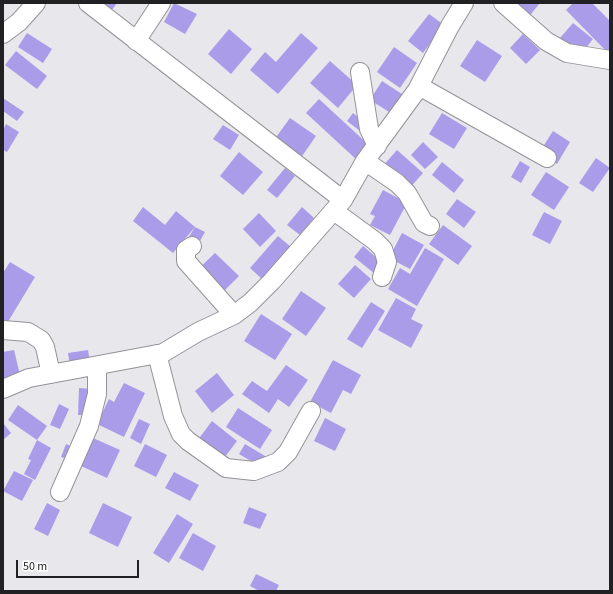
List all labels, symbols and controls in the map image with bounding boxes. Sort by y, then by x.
scale bar [18,552,141,578]
text: 50 m [23,558,47,575]

